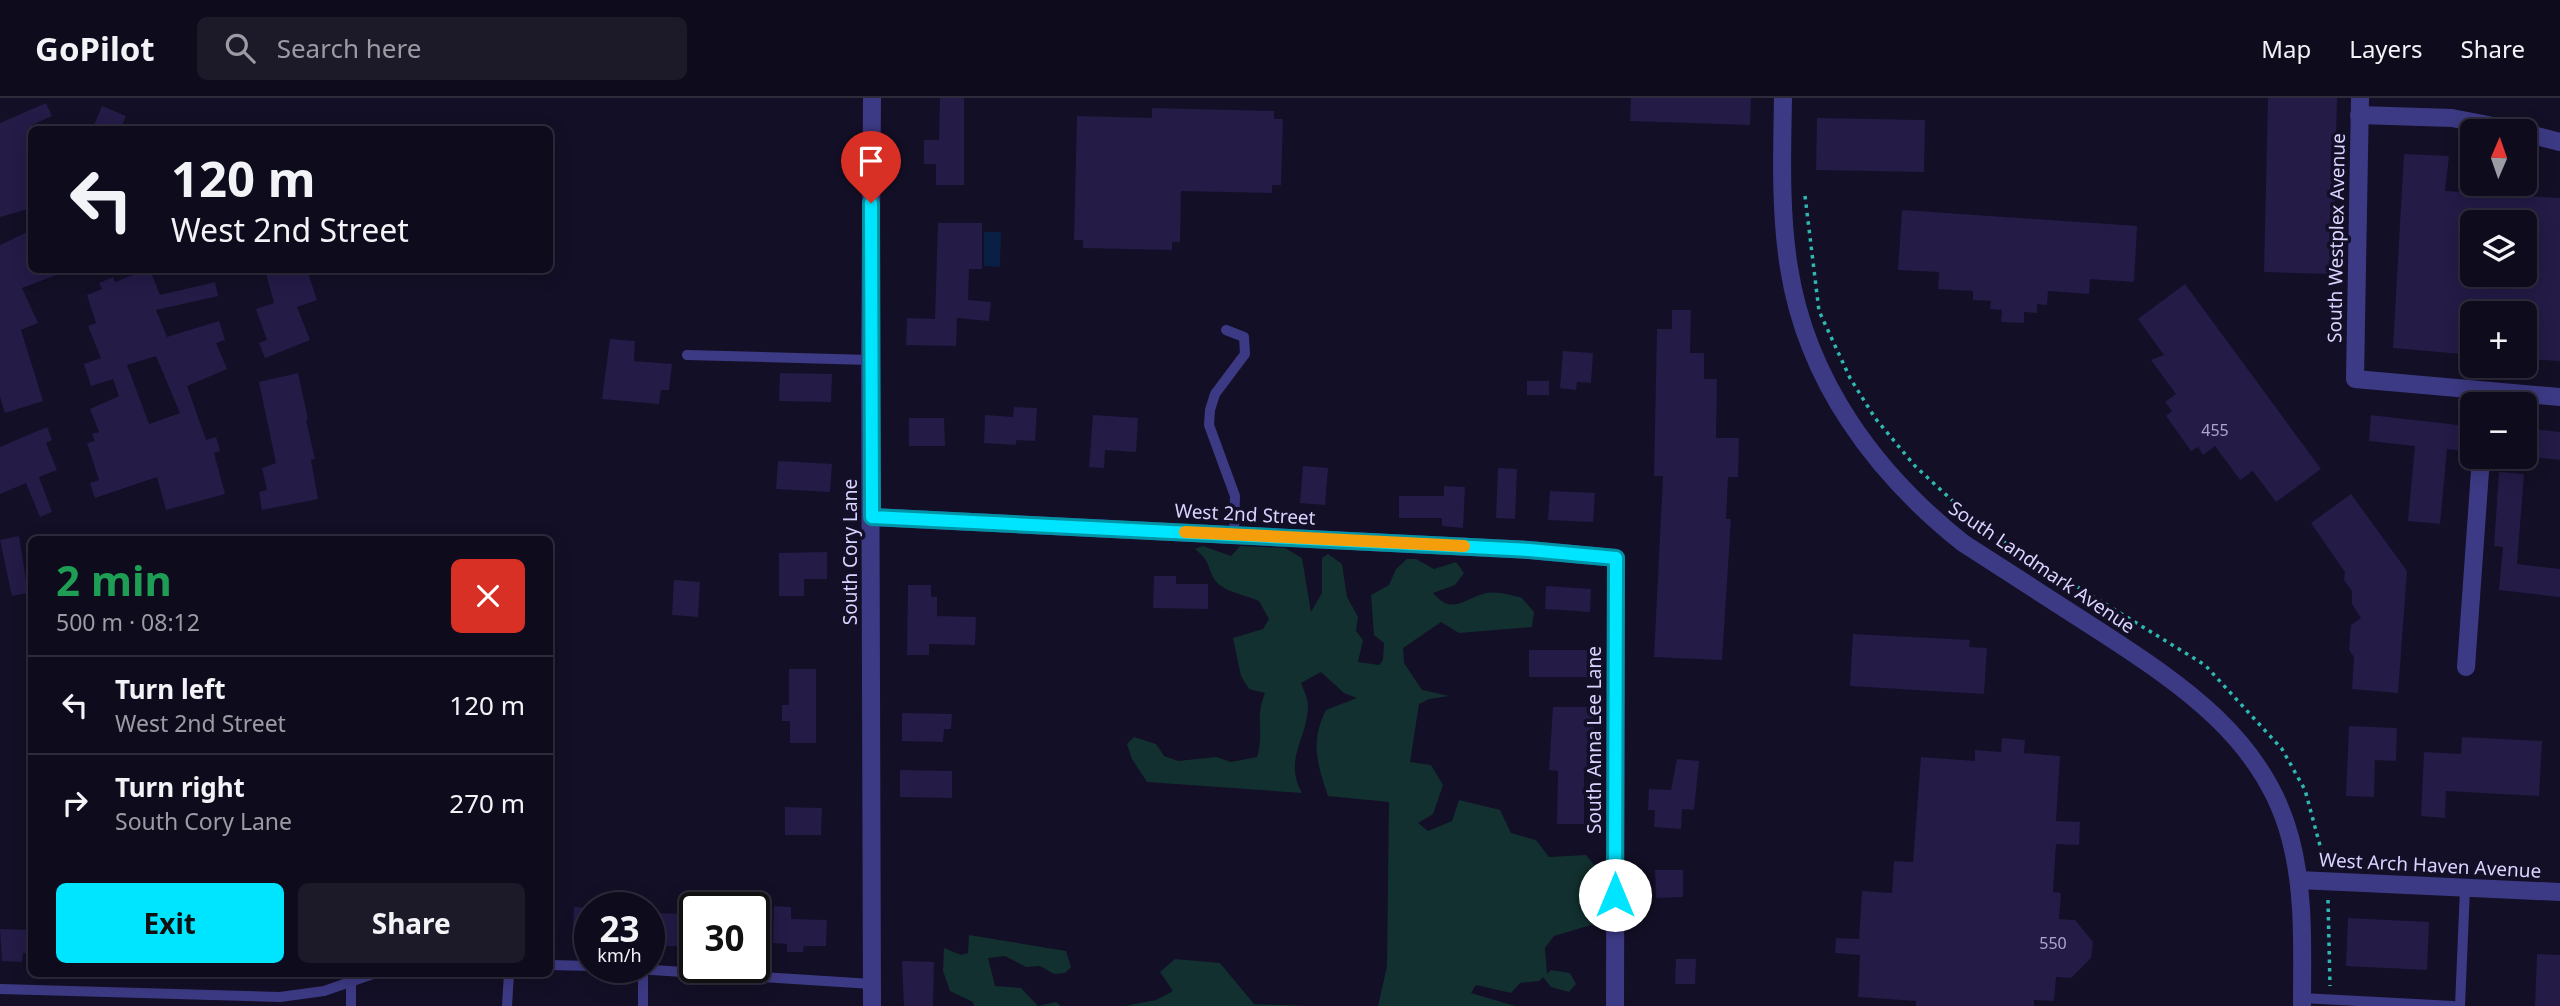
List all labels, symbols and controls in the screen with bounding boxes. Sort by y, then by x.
search box [197,17,687,80]
text: GoPilot [35,26,155,71]
icon: search [221,29,259,67]
text: Search here [277,30,421,66]
text: Map [2261,32,2311,65]
text: Layers [2349,32,2423,65]
text: Share [2461,32,2525,65]
north arrow [2460,119,2538,196]
map controls [2460,119,2537,469]
pin [841,131,901,203]
street label: South Westplex Avenue [2321,133,2351,343]
icon: arrive [852,142,890,180]
text: 120 m [171,145,316,211]
icon: left [56,154,147,245]
text: West 2nd Street [171,208,409,251]
button: layers [2460,210,2537,287]
button: + [2460,301,2537,378]
button: − [2460,392,2537,469]
house number: 455 [2201,419,2229,441]
street label: South Cory Lane [837,479,863,625]
street label: South Landmark Avenue [1944,495,2140,639]
street label: West 2nd Street [1174,497,1316,531]
text: 2 min [56,551,172,608]
button: close [451,559,525,633]
text: 500 m · 08:12 [56,606,200,638]
street label: South Anna Lee Lane [1581,646,1607,834]
text: Turn left [115,671,226,707]
icon: left [56,686,94,724]
text: 120 m [449,687,525,723]
text: West 2nd Street [115,707,286,739]
text: Turn right [115,769,245,805]
icon: right [56,784,94,822]
text: 270 m [449,785,525,821]
text: South Cory Lane [115,805,292,837]
street label: West Arch Haven Avenue [2318,846,2542,884]
position arrow [1578,858,1652,932]
button: Exit [56,883,284,963]
button: Share [298,883,525,963]
speed limit sign: 30 [679,892,770,983]
text: 23 [599,905,640,952]
house number: 550 [2039,932,2067,954]
text: km/h [597,943,642,967]

